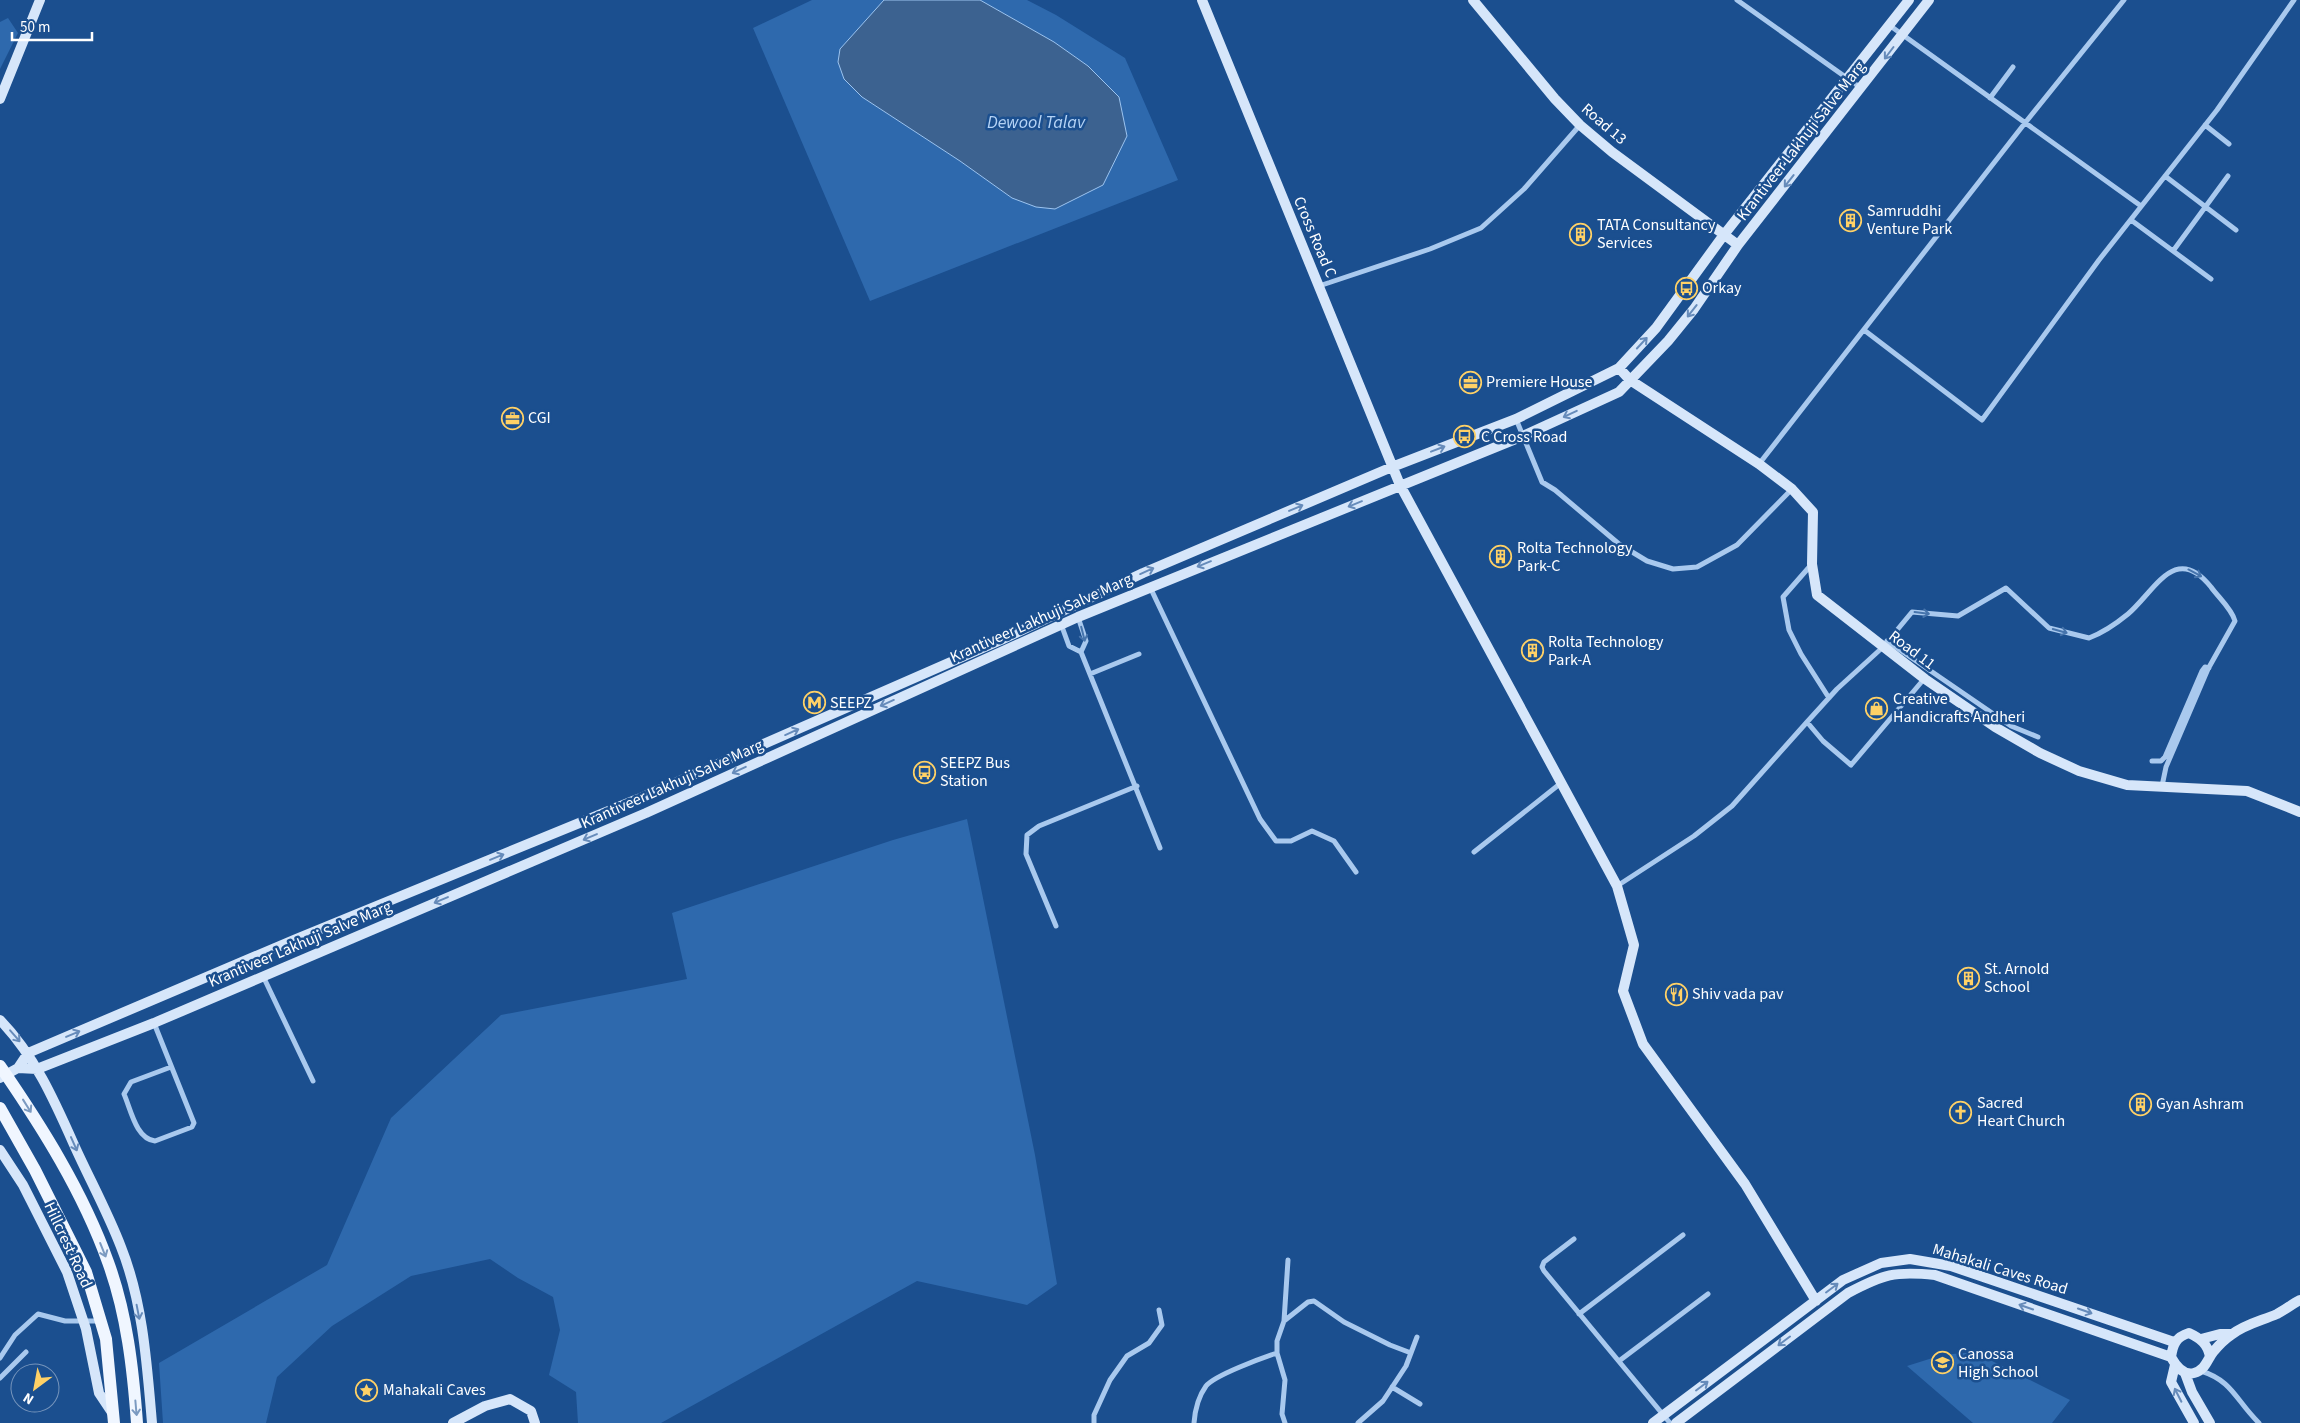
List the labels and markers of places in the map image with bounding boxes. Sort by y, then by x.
place label: Samruddhi Venture Park [1867,200,1952,240]
building icon: Samruddhi Venture Park [1839,208,1863,232]
place label: TATA Consultancy Services [1597,214,1716,254]
building icon: TATA Consultancy Services [1569,222,1593,246]
bus stop icon: Orkay [1674,276,1698,300]
place label: Orkay [1702,277,1742,299]
office icon: Premiere House [1458,370,1482,394]
place label: Premiere House [1486,371,1593,393]
office icon: CGI [500,406,524,430]
place label: CGI [528,407,551,429]
bus stop icon: C Cross Road [1453,425,1477,449]
place label: C Cross Road [1481,426,1567,448]
place label: Rolta Technology Park-C [1517,537,1633,577]
building icon: Rolta Technology Park-C [1489,545,1513,569]
place label: Rolta Technology Park-A [1548,631,1664,671]
building icon: Rolta Technology Park-A [1520,639,1544,663]
place label: Creative Handicrafts Andheri [1893,688,2025,728]
metro station icon: SEEPZ [802,691,826,715]
place label: SEEPZ [830,692,872,714]
shop icon: Creative Handicrafts Andheri [1865,696,1889,720]
place label: SEEPZ Bus Station [940,752,1010,792]
bus stop icon: SEEPZ Bus Station [912,760,936,784]
place label: St. Arnold School [1984,958,2050,998]
building icon: St. Arnold School [1956,966,1980,990]
restaurant icon: Shiv vada pav [1664,982,1688,1006]
place label: Shiv vada pav [1692,983,1784,1005]
place label: Sacred Heart Church [1977,1092,2065,1132]
building icon: Gyan Ashram [2128,1092,2152,1116]
place label: Gyan Ashram [2156,1093,2244,1115]
church icon: Sacred Heart Church [1949,1100,1973,1124]
place label: Canossa High School [1958,1343,2038,1383]
school or university icon: Canossa High School [1930,1351,1954,1375]
place icon: Mahakali Caves [355,1378,379,1402]
place label: Mahakali Caves [383,1379,486,1401]

